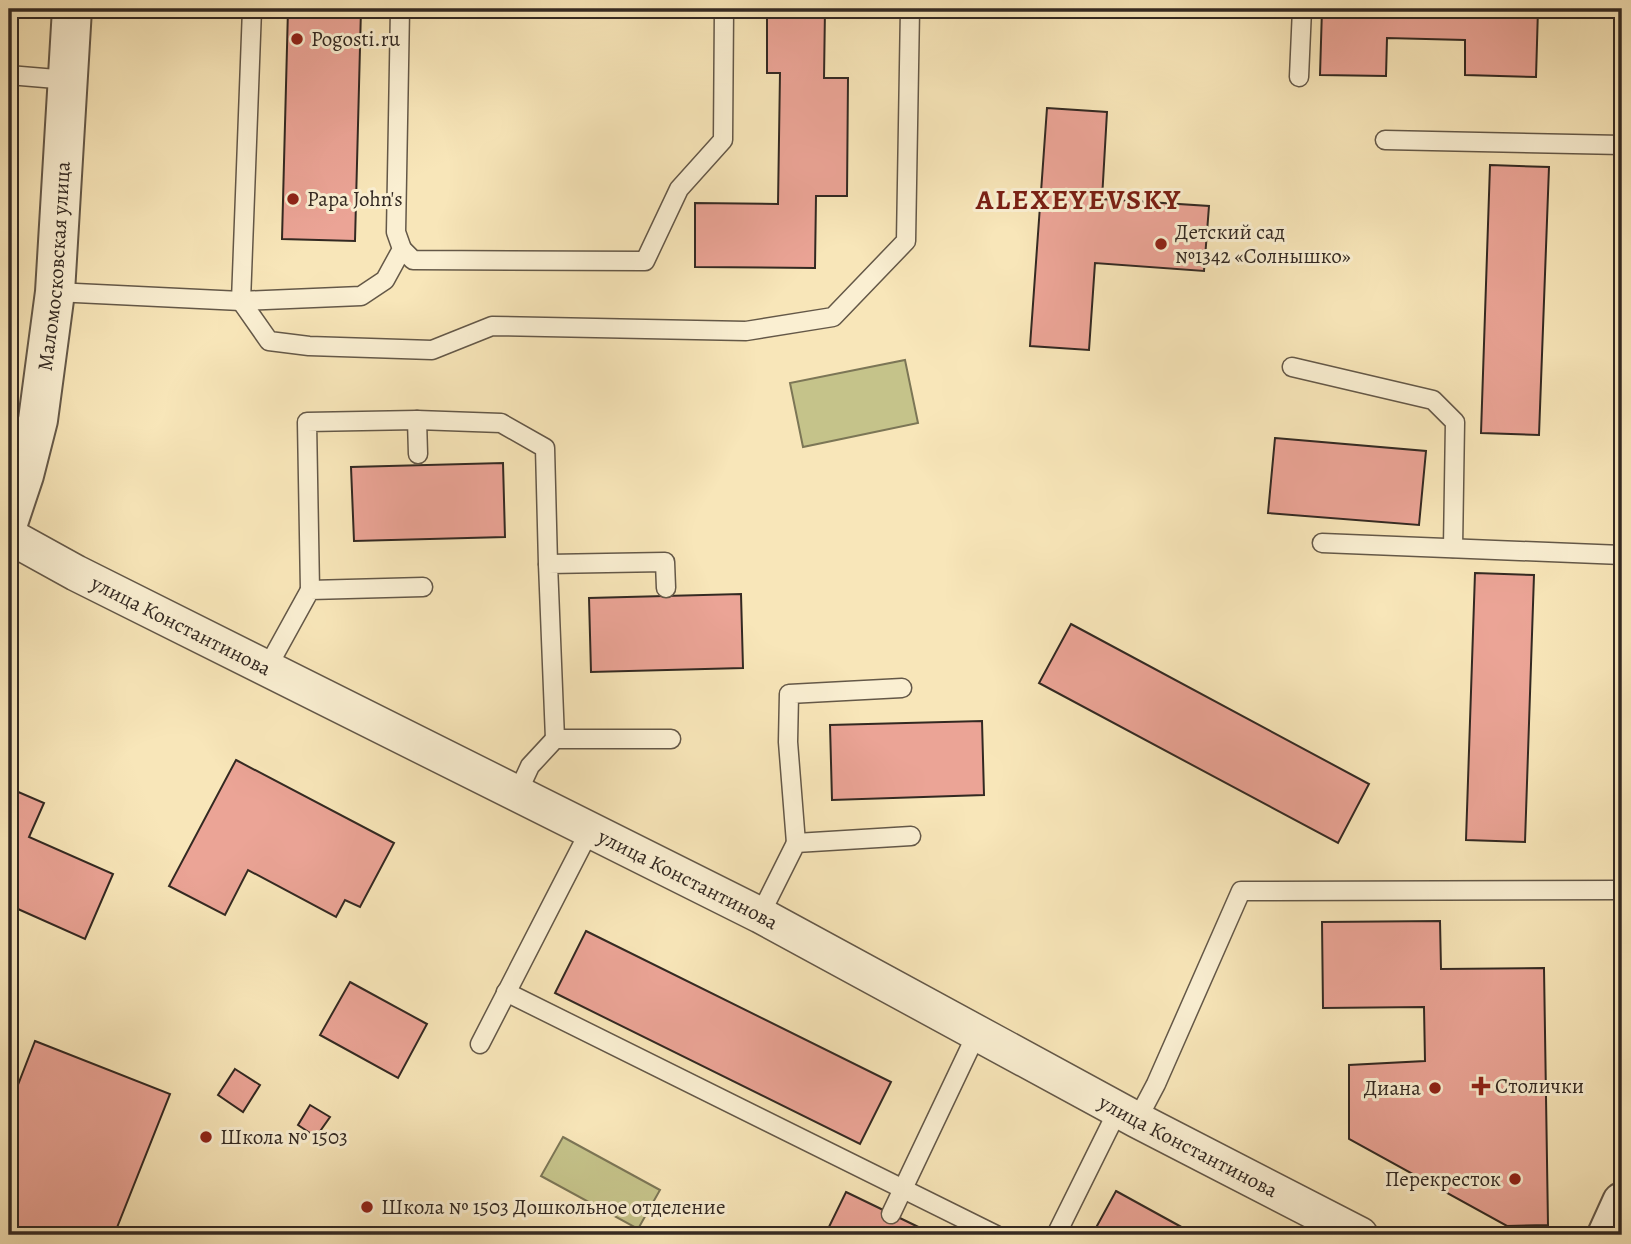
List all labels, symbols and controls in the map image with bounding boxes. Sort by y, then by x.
place label: Pogosti.ru [311,25,401,53]
marker: Pogosti.ru [289,31,305,47]
street label: Маломосковская улица [31,160,77,373]
district label: ALEXEYEVSKY [975,181,1182,219]
place label: Papa John's [307,185,403,213]
marker: Papa John's [285,191,301,207]
place label: Детский сад №1342 «Солнышко» [1175,218,1351,270]
marker: Детский сад №1342 «Солнышко» [1153,236,1169,252]
street label: улица Константинова [85,568,276,682]
street label: улица Константинова [592,822,783,936]
place label: Столички [1495,1072,1584,1100]
place label: Диана [1364,1074,1421,1102]
marker: Столички [1473,1078,1489,1094]
marker: Диана [1427,1080,1443,1096]
street label: улица Константинова [1093,1087,1283,1204]
place label: Школа № 1503 [220,1123,348,1151]
marker: Школа № 1503 [198,1129,214,1145]
place label: Перекресток [1385,1165,1501,1193]
marker: Перекресток [1507,1171,1523,1187]
place label: Школа № 1503 Дошкольное отделение [381,1193,725,1221]
marker: Школа № 1503 Дошкольное отделение [359,1199,375,1215]

